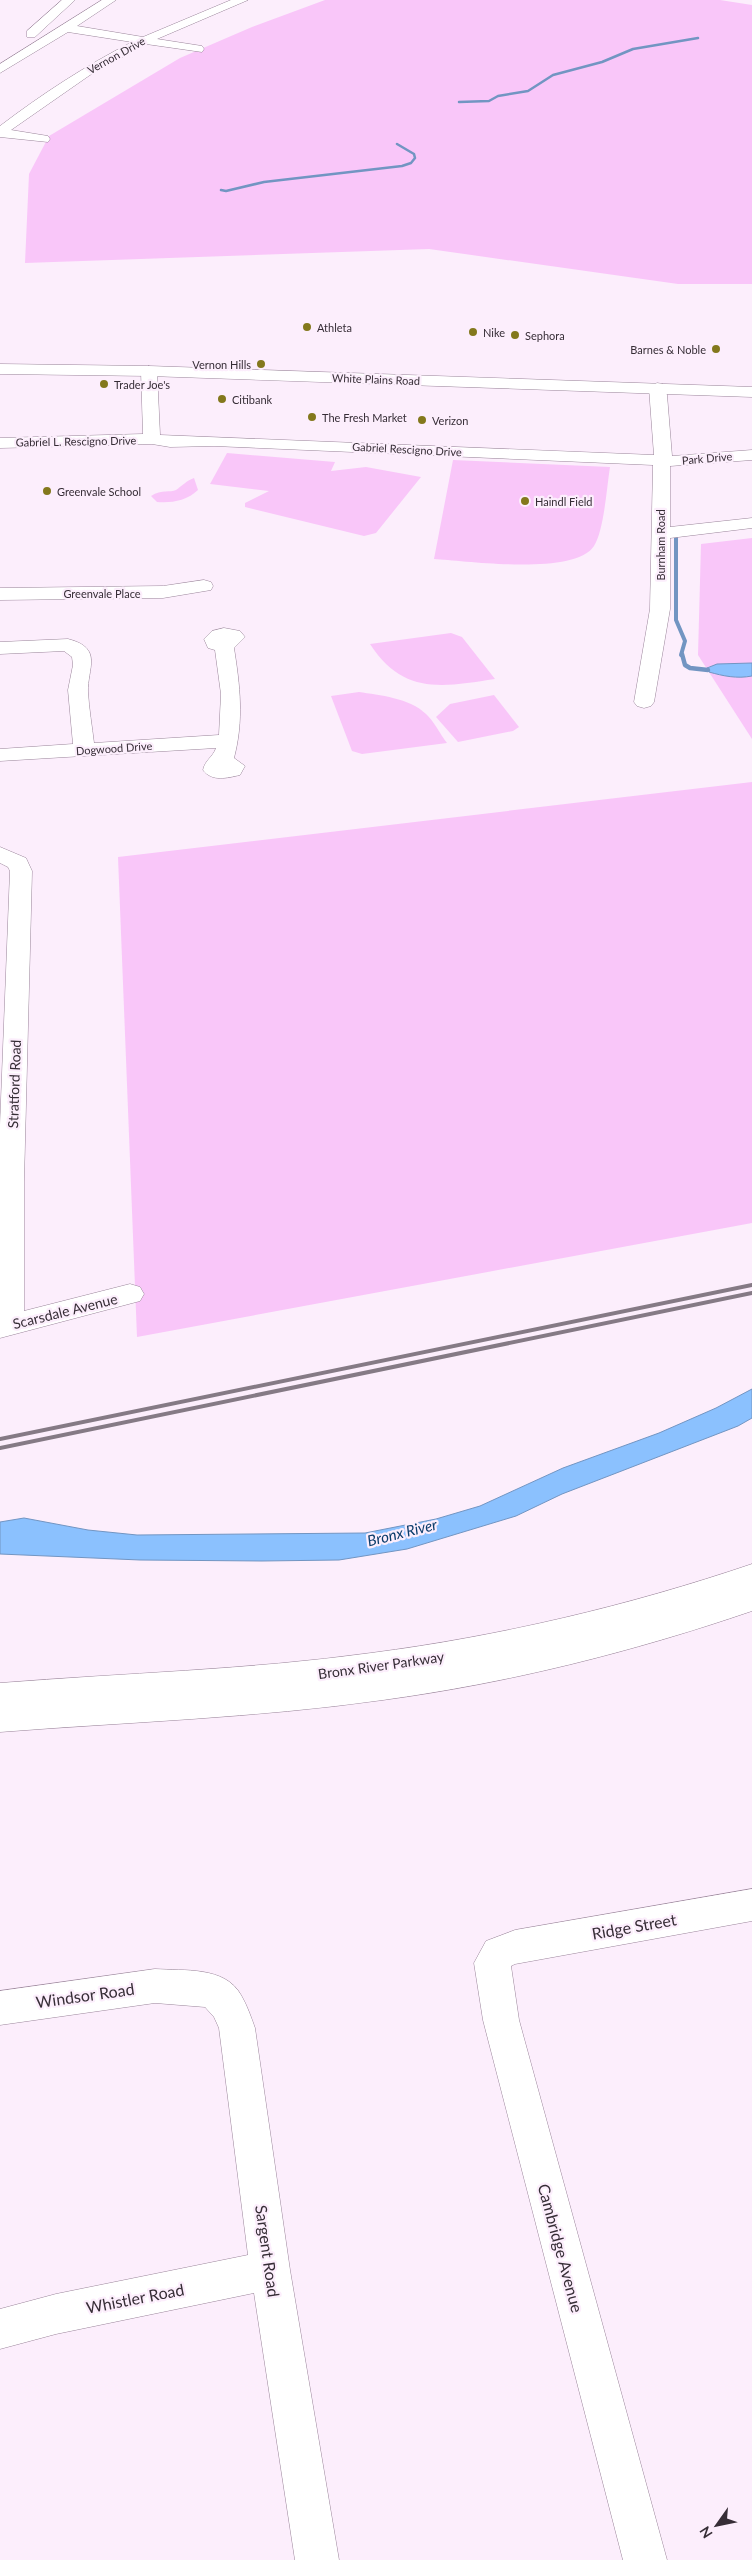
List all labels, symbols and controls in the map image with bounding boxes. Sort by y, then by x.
street label: Vernon Drive [85,34,147,76]
marker: Athleta [301,321,313,333]
place label: Athleta [317,321,352,334]
marker: Nike [467,326,479,338]
place label: Nike [483,326,505,339]
marker: Sephora [509,329,521,341]
place label: Sephora [525,329,565,342]
place label: Barnes & Noble [630,343,706,356]
marker: Barnes & Noble [710,343,722,355]
place label: Vernon Hills [192,358,251,371]
marker: Vernon Hills [255,358,267,370]
street label: White Plains Road [332,371,420,387]
marker: Trader Joe's [98,378,110,390]
place label: Trader Joe's [114,378,170,391]
marker: Citibank [216,393,228,405]
place label: Citibank [232,393,273,406]
marker: The Fresh Market [306,411,318,423]
place label: The Fresh Market [322,411,407,424]
marker: Verizon [416,414,428,426]
place label: Verizon [432,414,468,427]
street label: Gabriel L. Rescigno Drive [16,433,137,449]
street label: Gabriel Rescigno Drive [352,440,462,458]
street label: Park Drive [681,449,733,467]
marker: Greenvale School [41,485,53,497]
place label: Greenvale School [57,485,141,498]
marker: Haindl Field [519,495,531,507]
place label: Haindl Field [535,495,592,508]
street label: Burnham Road [654,509,667,581]
street label: Greenvale Place [63,587,141,600]
street label: Dogwood Drive [75,739,153,757]
street label: Stratford Road [4,1039,24,1129]
street label: Scarsdale Avenue [11,1290,119,1332]
water label: Bronx River [365,1514,440,1549]
street label: Bronx River Parkway [317,1648,446,1682]
street label: Ridge Street [590,1909,678,1943]
street label: Windsor Road [35,1979,135,2011]
street label: Cambridge Avenue [535,2182,587,2314]
street label: Sargent Road [252,2204,284,2298]
street label: Whistler Road [84,2279,186,2317]
north arrow [692,2500,742,2550]
text: N [696,2523,716,2542]

